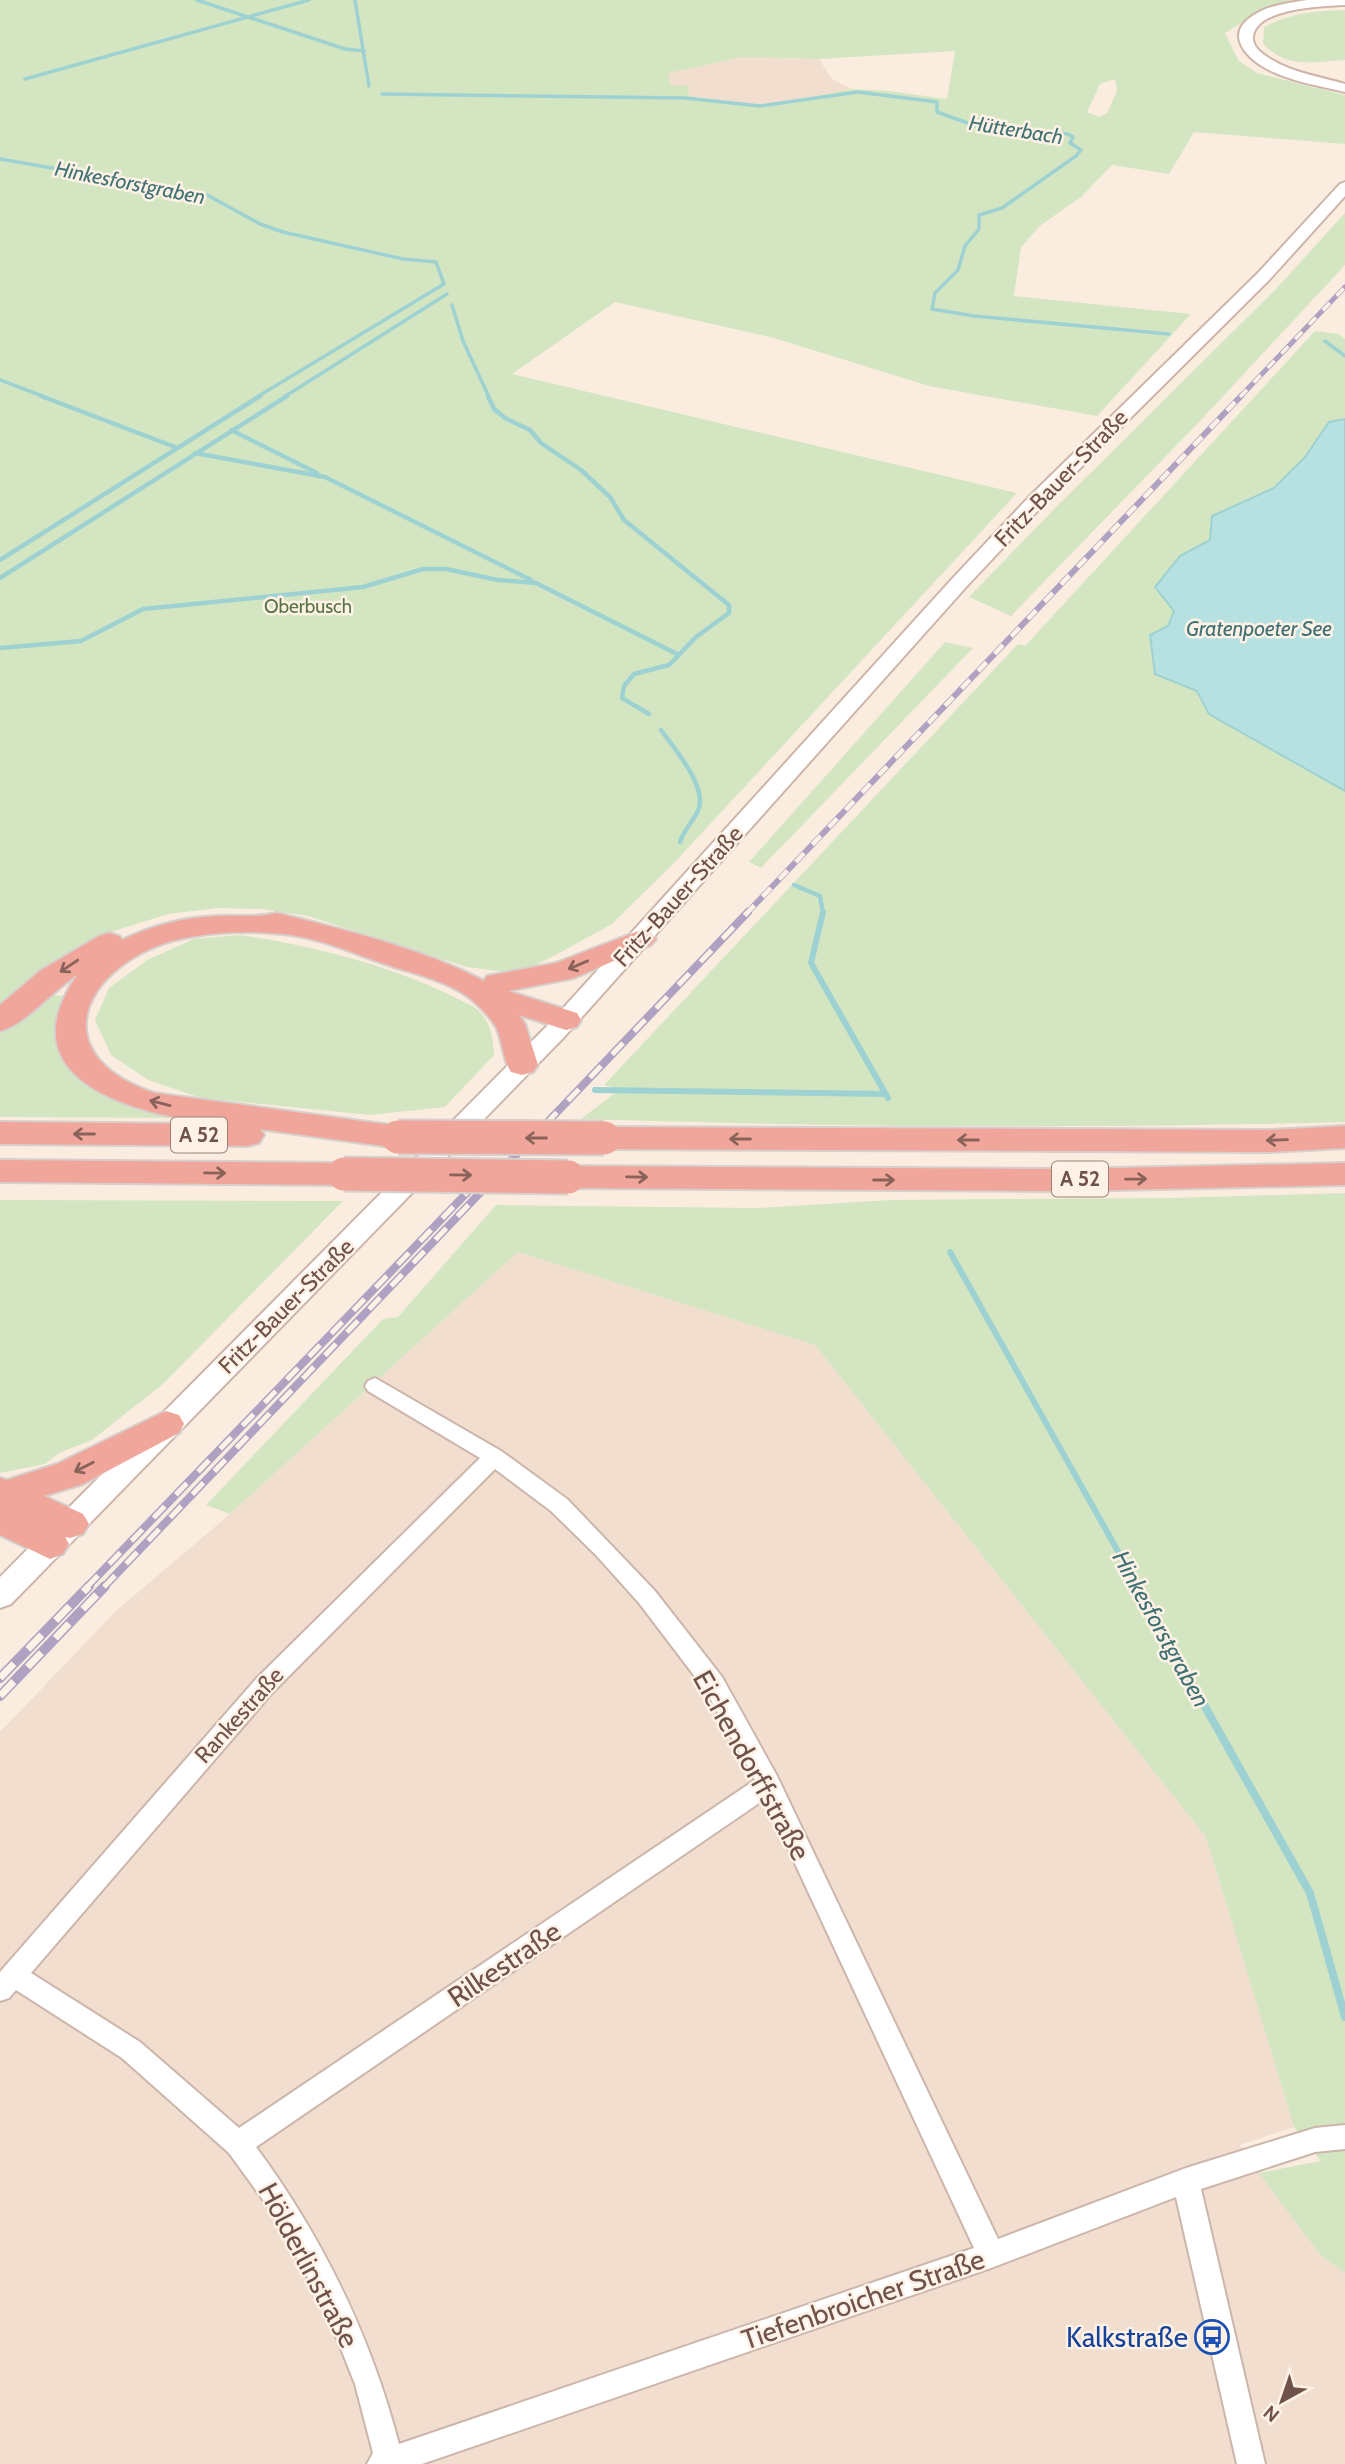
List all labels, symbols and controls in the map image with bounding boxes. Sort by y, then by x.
water label: Hütterbach [967,110,1065,149]
water label: Hinkesforstgraben [53,156,207,209]
street label: Fritz-Bauer-Straße [988,403,1134,552]
park label: Oberbusch [264,595,352,618]
water label: Gratenpoeter See [1186,616,1332,641]
street label: Fritz-Bauer-Straße [607,820,749,972]
one-way arrow [60,959,79,973]
one-way arrow [567,959,589,972]
one-way arrow [150,1096,172,1109]
road number: A 52 [171,1118,227,1152]
one-way arrow [73,1127,96,1141]
one-way arrow [525,1131,548,1145]
one-way arrow [729,1132,752,1146]
one-way arrow [957,1133,980,1147]
one-way arrow [1266,1134,1289,1147]
road number: A 52 [1052,1162,1108,1196]
one-way arrow [203,1166,226,1180]
one-way arrow [450,1168,473,1182]
one-way arrow [625,1171,648,1184]
one-way arrow [1124,1172,1147,1185]
one-way arrow [872,1173,895,1187]
street label: Fritz-Bauer-Straße [213,1232,360,1379]
one-way arrow [74,1461,95,1474]
water label: Hinkesforstgraben [1106,1545,1216,1712]
street label: Rankestraße [189,1661,290,1769]
street label: Eichendorffstraße [686,1664,818,1866]
street label: Rilkestraße [441,1914,567,2014]
street label: Hölderlinstraße [251,2177,367,2353]
street label: Tiefenbroicher Straße [737,2242,989,2356]
bus stop icon: Kalkstraße [1193,2318,1231,2356]
place label: Kalkstraße [1066,2320,1188,2354]
north arrow [1247,2366,1317,2436]
text: N [1259,2401,1284,2427]

